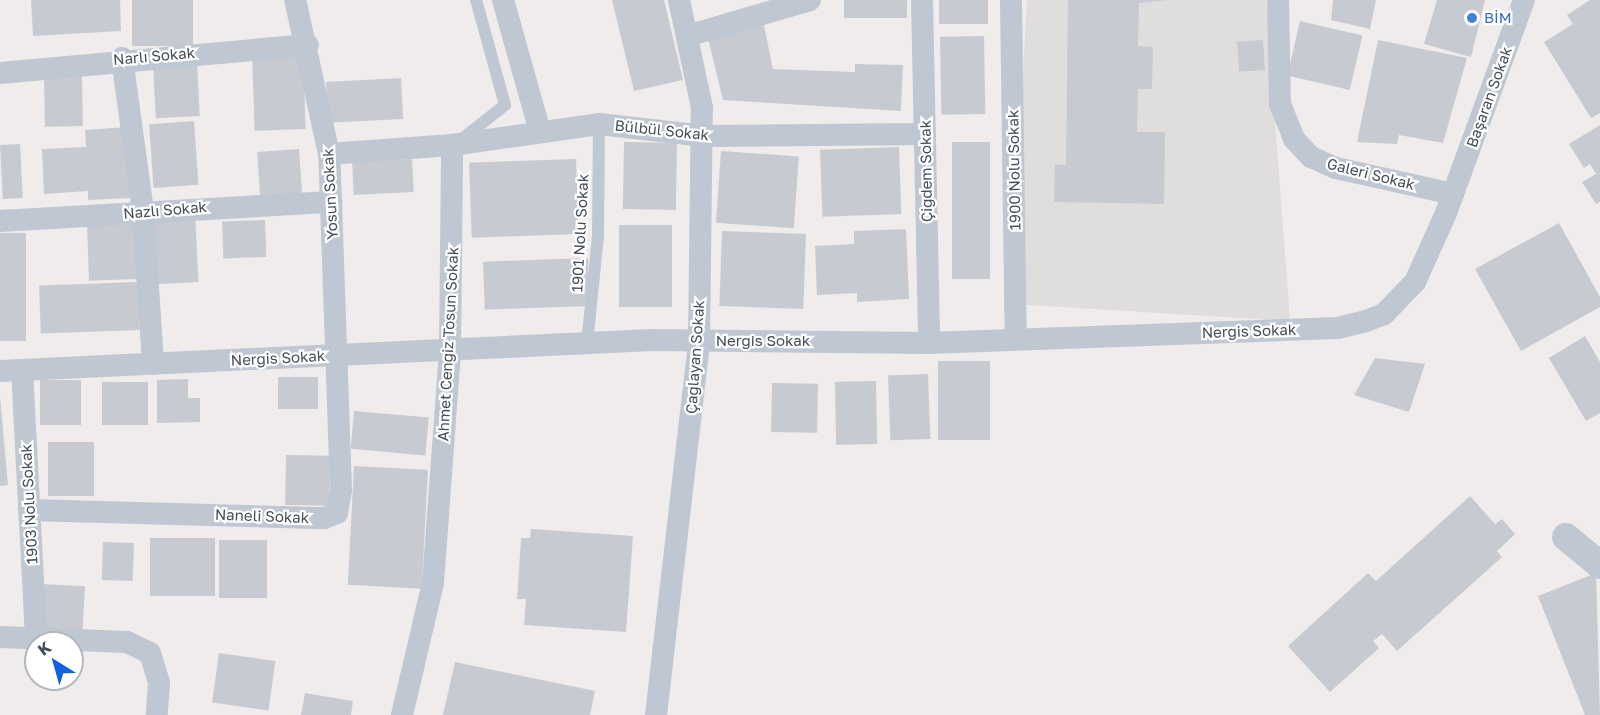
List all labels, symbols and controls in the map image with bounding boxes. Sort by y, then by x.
place label: BİM [1484,9,1512,27]
marker: BİM [1465,11,1479,25]
street label: Narlı Sokak [112,43,196,69]
street label: Başaran Sokak [1462,44,1516,150]
street label: 1900 Nolu Sokak [1004,110,1024,230]
street label: Bülbül Sokak [614,116,710,144]
street label: Çiğdem Sokak [916,120,936,222]
street label: Yosun Sokak [319,148,341,240]
street label: Galeri Sokak [1325,154,1417,194]
street label: 1901 Nolu Sokak [568,173,592,293]
street label: Nazlı Sokak [122,197,208,223]
street label: Ahmet Cengiz Tosun Sokak [434,246,462,442]
street label: Çağlayan Sokak [682,299,708,415]
street label: Nergis Sokak [1201,320,1297,342]
street label: Nergis Sokak [716,332,810,350]
street label: Nergis Sokak [230,347,326,369]
street label: 1903 Nolu Sokak [17,444,41,564]
street label: Naneli Sokak [215,505,309,527]
north arrow [24,631,84,691]
text: K [34,637,55,660]

